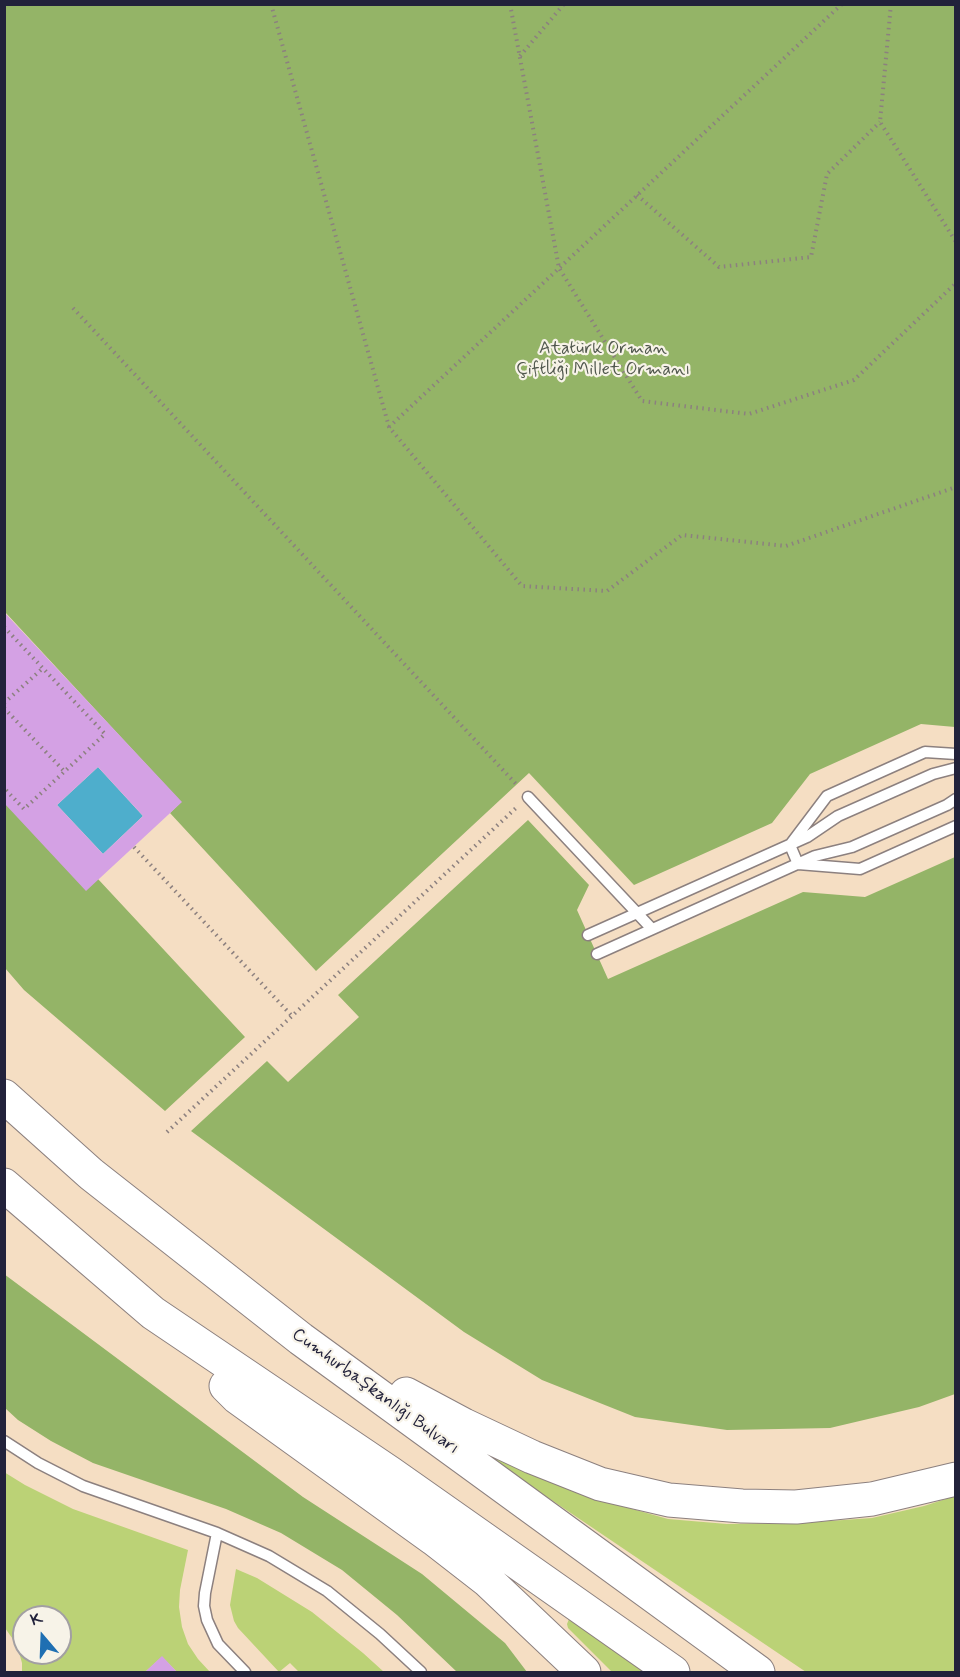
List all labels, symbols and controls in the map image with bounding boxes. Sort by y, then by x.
park label: Atatürk Orman Çiftliği Millet Ormanı [516,338,690,380]
street label: Cumhurbaşkanlığı Bulvarı [287,1324,463,1460]
north arrow [12,1605,72,1665]
text: K [28,1608,45,1631]

